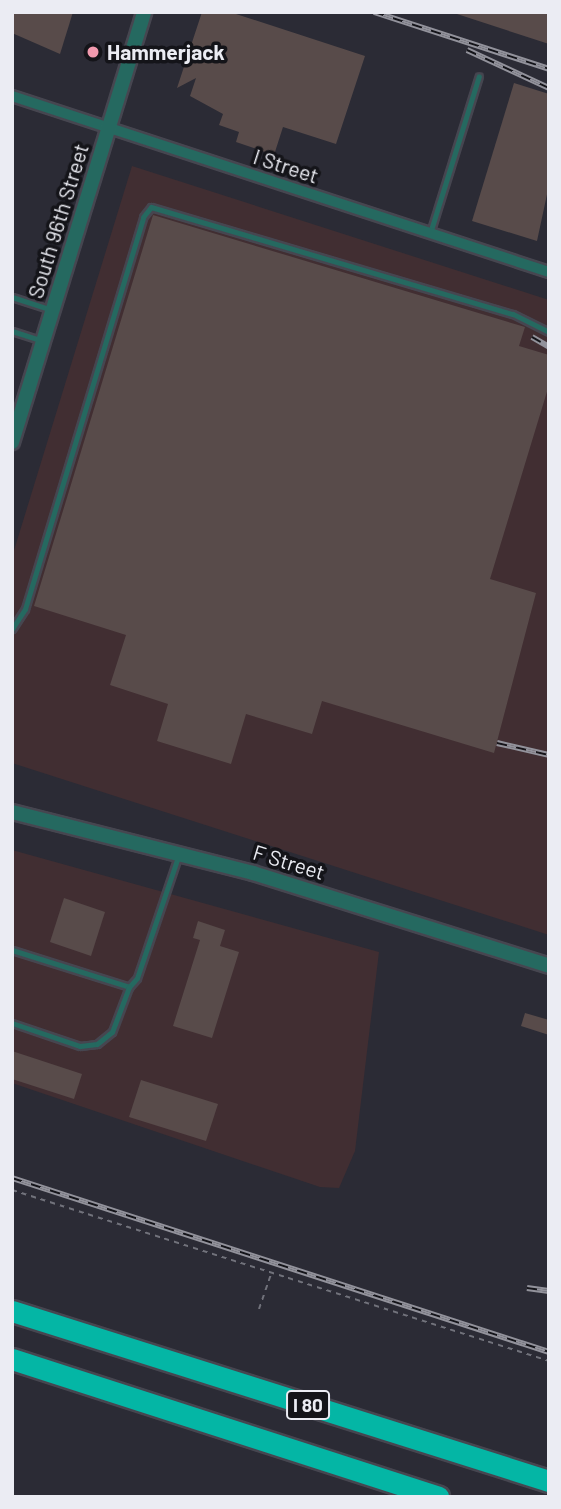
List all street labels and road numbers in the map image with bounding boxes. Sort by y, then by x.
street label: South 96th Street [23,141,93,301]
street label: I Street [250,144,322,188]
street label: F Street [250,839,328,885]
road number: I 80 [285,1390,331,1420]

